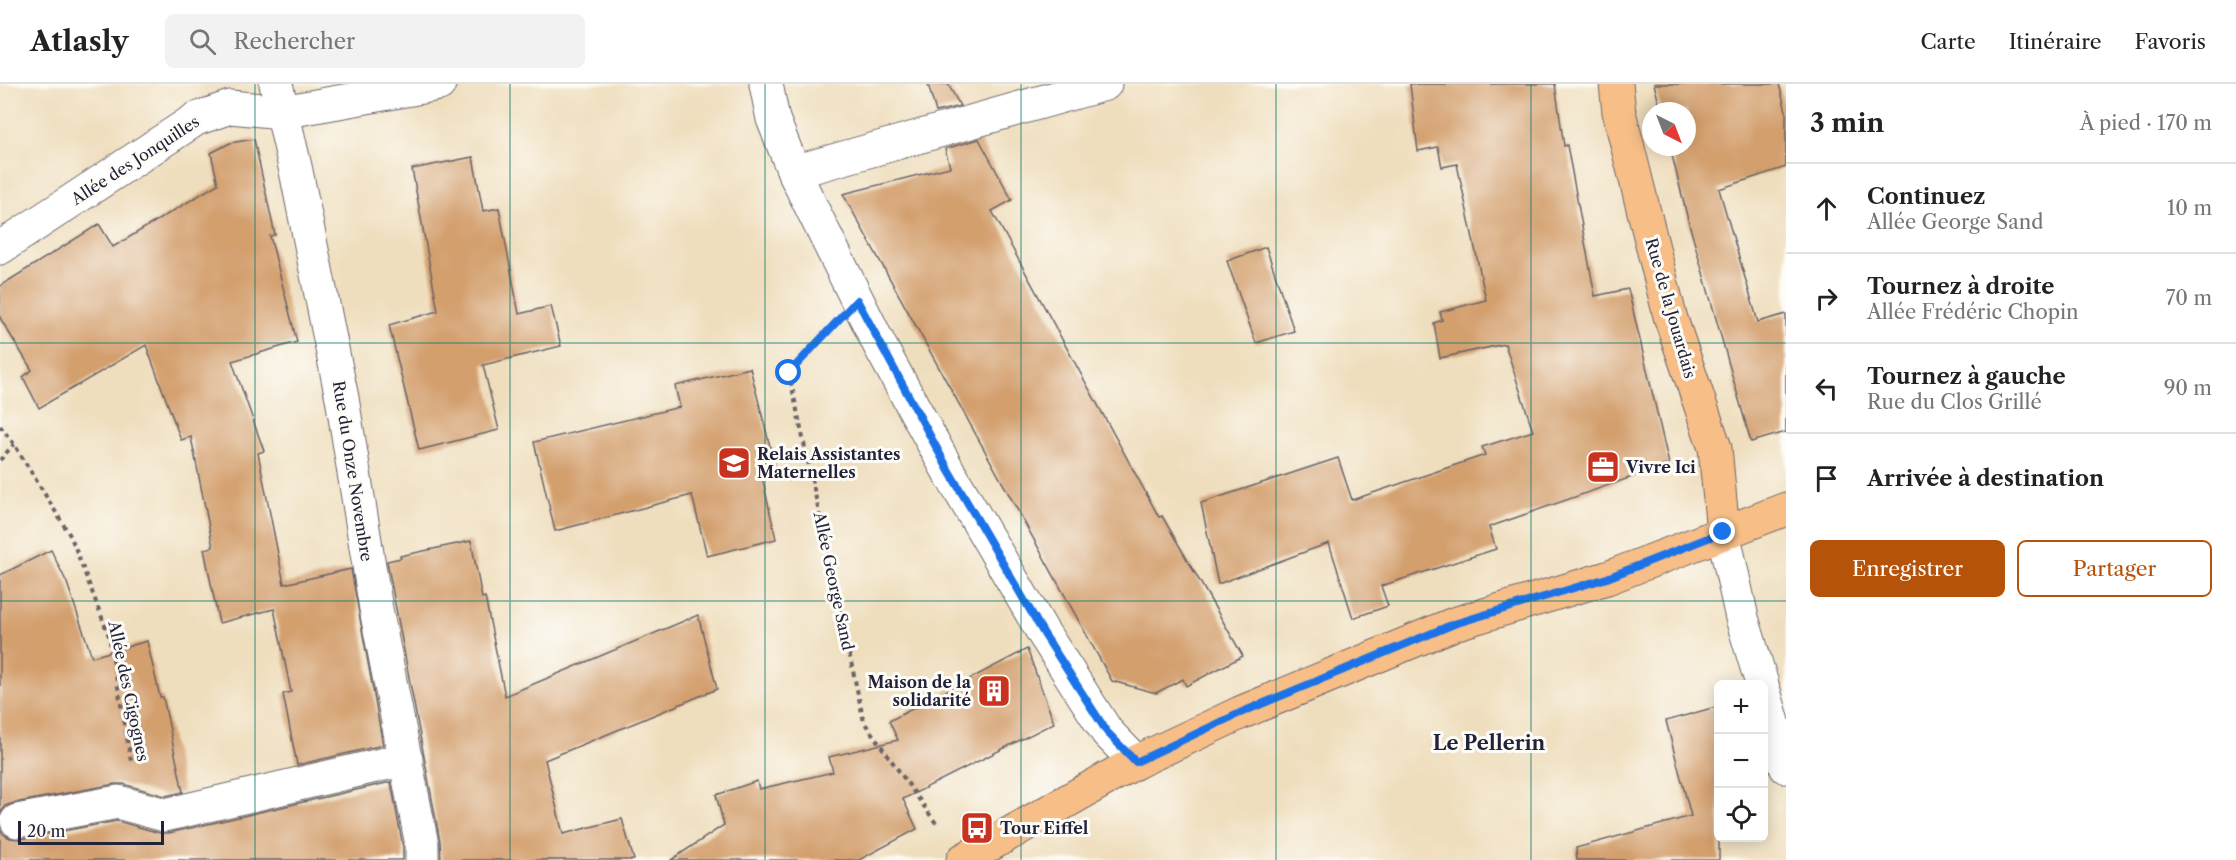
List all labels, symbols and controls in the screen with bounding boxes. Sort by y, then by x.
search box [165,14,585,68]
text: Atlasly [30,24,129,58]
icon: search [186,25,219,58]
text: Rechercher [234,28,355,55]
text: Carte [1920,29,1976,54]
text: Itinéraire [2009,29,2102,54]
text: Favoris [2135,29,2206,54]
north arrow [1642,102,1696,156]
text: 3 min [1810,107,1884,139]
street label: Allée des Jonquilles [66,111,203,209]
text: À pied · 170 m [2080,111,2212,135]
text: Continuez [1867,183,1986,210]
icon: ahead [1810,192,1843,225]
text: 10 m [2167,196,2212,220]
text: Allée George Sand [1867,210,2043,234]
street label: Rue de la Jouardais [1641,235,1701,381]
text: Tournez à droite [1867,273,2054,300]
icon: right [1810,282,1843,315]
text: 70 m [2166,286,2212,310]
text: Allée Frédéric Chopin [1867,300,2079,324]
route start [775,359,801,385]
text: Tournez à gauche [1867,363,2066,390]
icon: left [1810,372,1843,405]
text: 90 m [2164,376,2212,400]
street label: Rue du Onze Novembre [329,379,377,563]
text: Rue du Clos Grillé [1867,390,2042,414]
place label: Relais Assistantes Maternelles [757,444,900,482]
school or university icon: Relais Assistantes Maternelles [716,445,752,481]
office icon: Vivre Ici [1585,449,1621,485]
place label: Vivre Ici [1625,457,1696,477]
icon: arrive [1810,462,1843,495]
text: Arrivée à destination [1867,465,2104,492]
street label: Allée George Sand [809,509,859,652]
route end [1709,518,1735,544]
button: Enregistrer [1810,540,2005,597]
button: Partager [2017,540,2212,597]
street label: Allée des Cigognes [104,618,154,763]
place label: Maison de la solidarité [867,672,972,710]
building icon: Maison de la solidarité [976,673,1012,709]
map controls [1714,680,1768,842]
button: + [1714,680,1768,734]
district label: Le Pellerin [1433,731,1546,755]
button: − [1714,734,1768,788]
button: locate [1714,788,1768,842]
bus stop icon: Tour Eiffel [959,810,995,846]
scale bar [18,818,164,846]
place label: Tour Eiffel [1000,818,1089,838]
text: 20 m [27,821,66,841]

